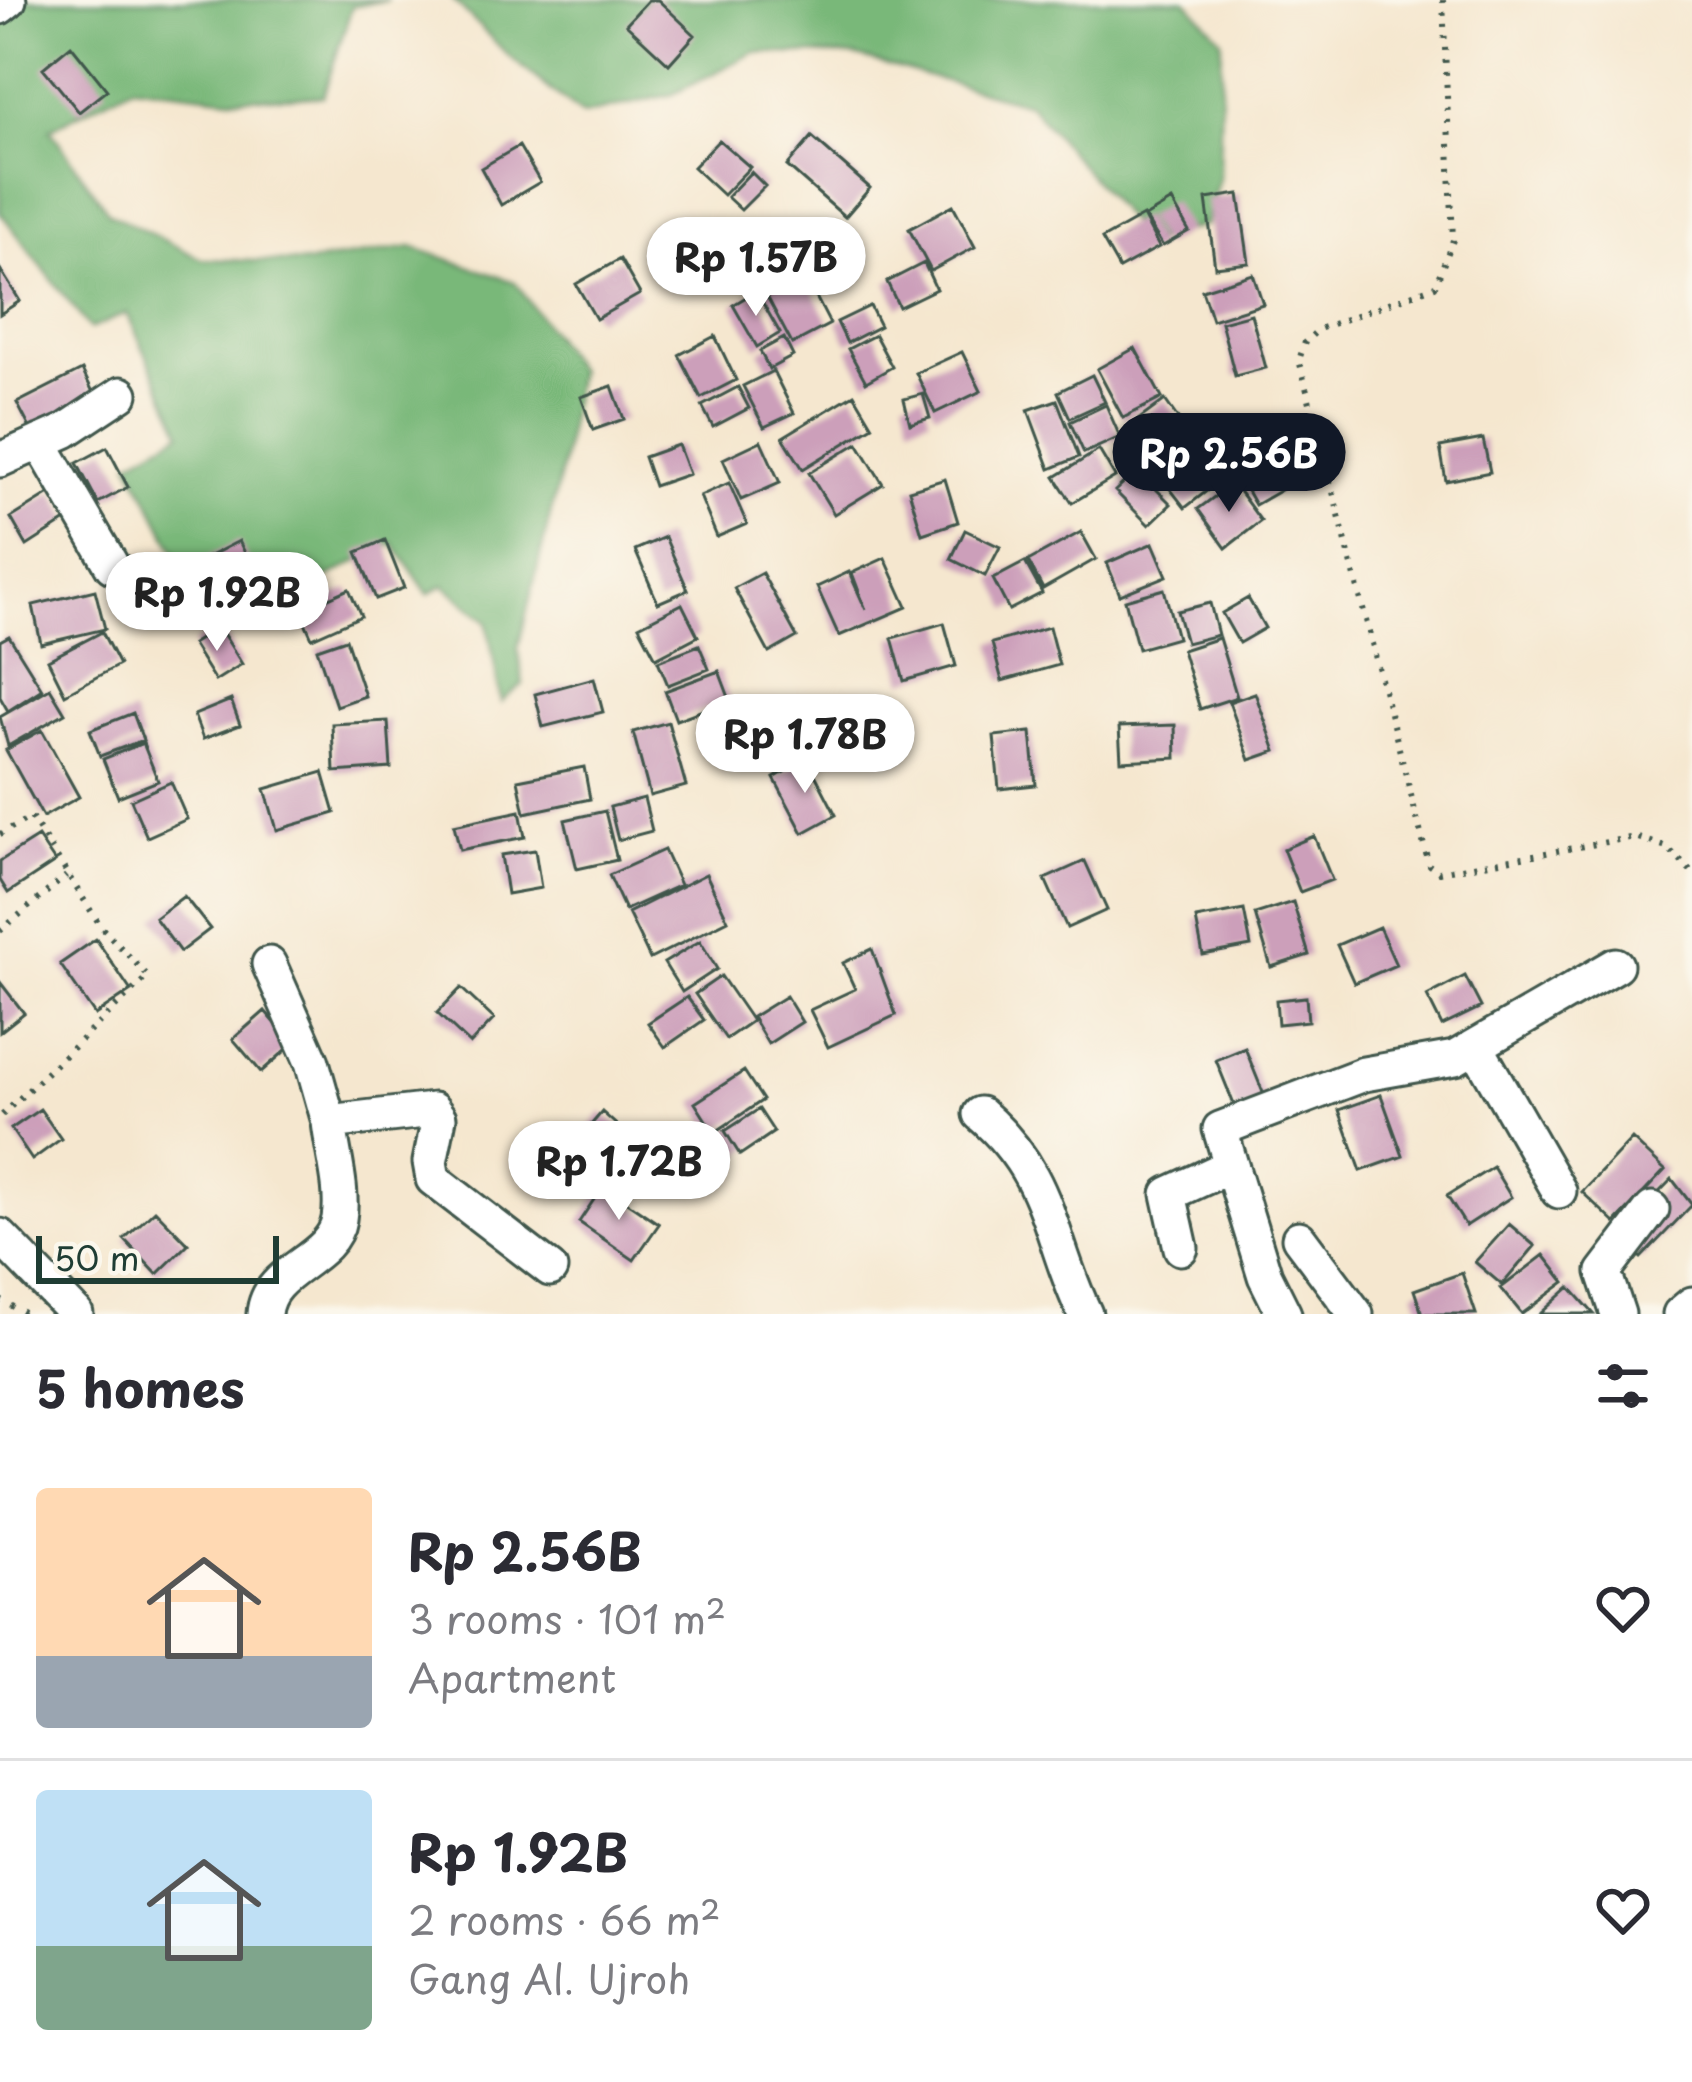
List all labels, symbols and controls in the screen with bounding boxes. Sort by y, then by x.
pin: Rp 1.57B [632,217,880,319]
text: Rp 1.57B [674,226,838,285]
pin: Rp 2.56B [1105,413,1353,515]
text: Rp 2.56B [1140,422,1318,481]
pin: Rp 1.92B [93,552,341,654]
text: Rp 1.92B [133,561,301,620]
pin: Rp 1.78B [681,694,929,796]
text: Rp 1.78B [723,703,887,762]
pin: Rp 1.72B [495,1121,743,1223]
text: Rp 1.72B [535,1130,703,1189]
scale bar [36,1230,279,1283]
text: 50 m [54,1232,140,1282]
text: 5 homes [36,1348,245,1425]
icon: filters [1590,1353,1656,1419]
text: Rp 2.56B [408,1511,642,1588]
icon: home [132,1536,276,1680]
icon: heart [1590,1575,1656,1641]
text: 3 rooms · 101 m² [408,1588,726,1647]
text: Apartment [408,1647,616,1706]
text: Rp 1.92B [408,1812,628,1889]
icon: home [132,1838,276,1982]
icon: heart [1590,1877,1656,1943]
text: 2 rooms · 66 m² [408,1889,721,1948]
text: Gang Al. Ujroh [408,1948,690,2007]

